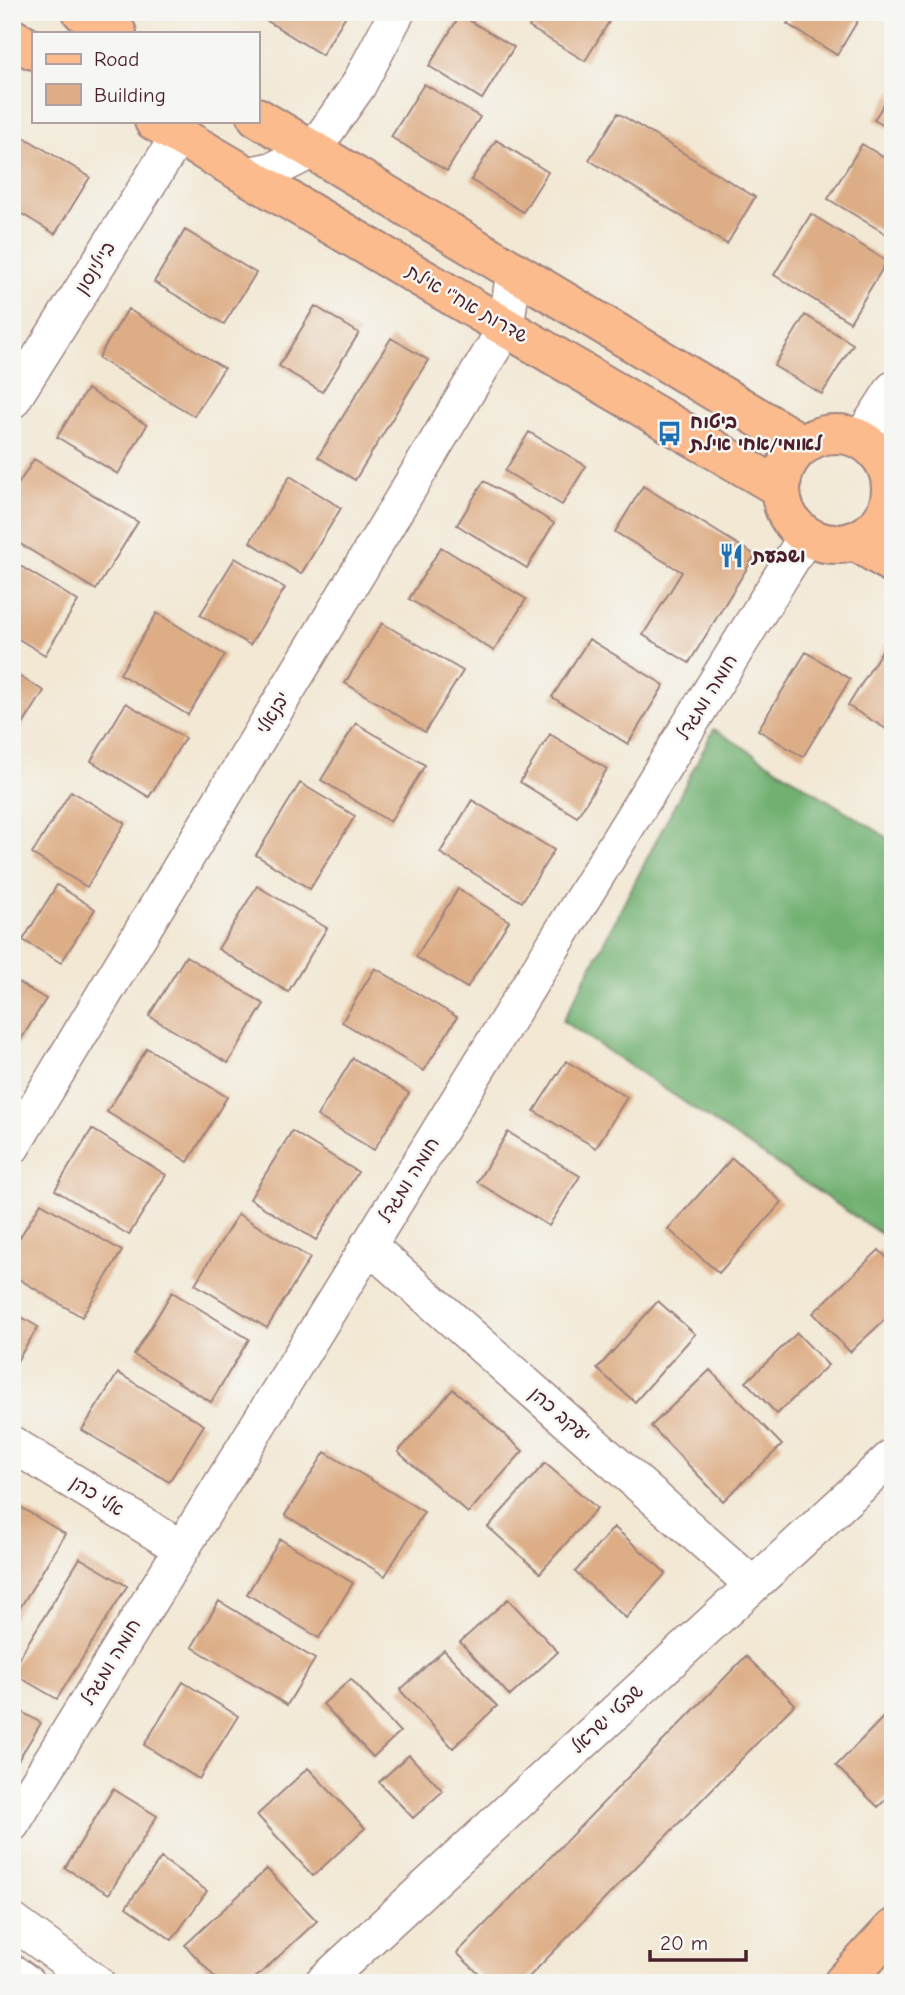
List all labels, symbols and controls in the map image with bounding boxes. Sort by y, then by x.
legend [32,32,259,122]
text: Road [94,47,139,71]
text: Building [94,83,166,107]
street label: ביילינסון [70,238,120,298]
street label: שדרות אח"י אילת [401,260,532,348]
place label: ביטוח לאומי/אחי אילת [688,411,823,455]
bus stop icon: ביטוח לאומי/אחי אילת [656,419,684,447]
restaurant icon: ושבעת [718,542,746,570]
place label: ושבעת [750,545,806,567]
street label: חומה ומגדל [672,650,742,744]
street label: יבנאלי [252,688,294,738]
street label: חומה ומגדל [374,1133,444,1227]
street label: יעקב כהן [525,1383,595,1447]
street label: אלי כהן [66,1471,128,1521]
street label: חומה ומגדל [77,1615,145,1709]
street label: שבטי ישראל [566,1680,648,1758]
scale bar [650,1918,746,1962]
text: 20 m [660,1931,708,1955]

